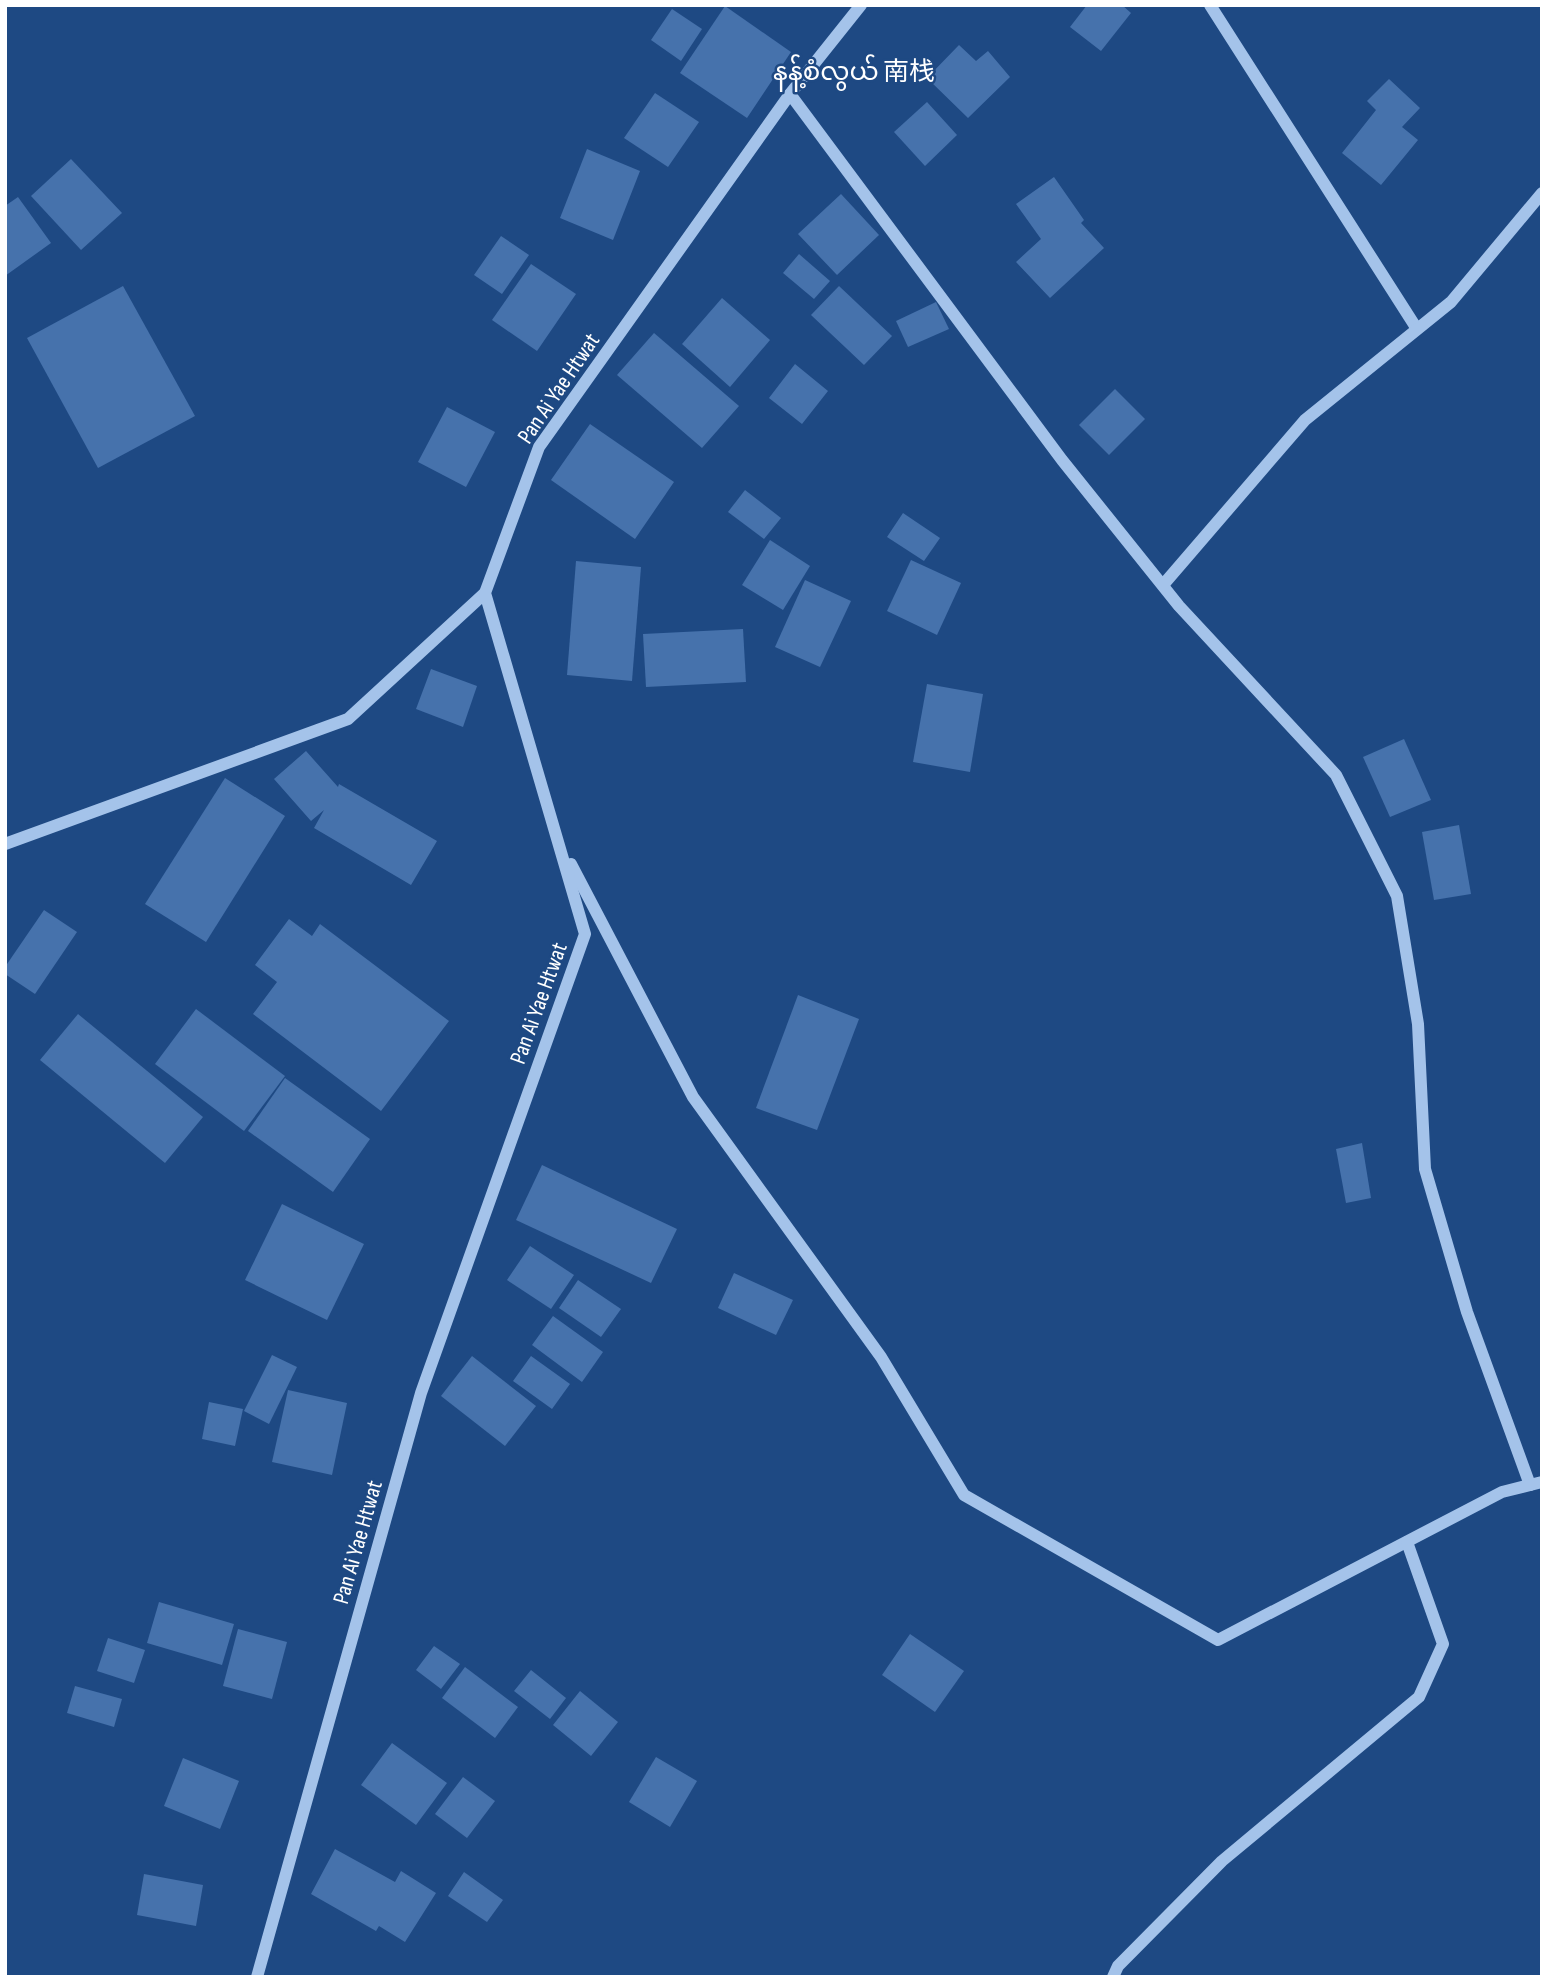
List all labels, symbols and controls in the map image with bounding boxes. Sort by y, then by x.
district label: နန့်စံလွယ် 南栈 [773,54,935,92]
street label: Pan Ai Yae Htwat [512,328,606,449]
street label: Pan Ai Yae Htwat [504,939,574,1068]
street label: Pan Ai Yae Htwat [327,1477,389,1607]

